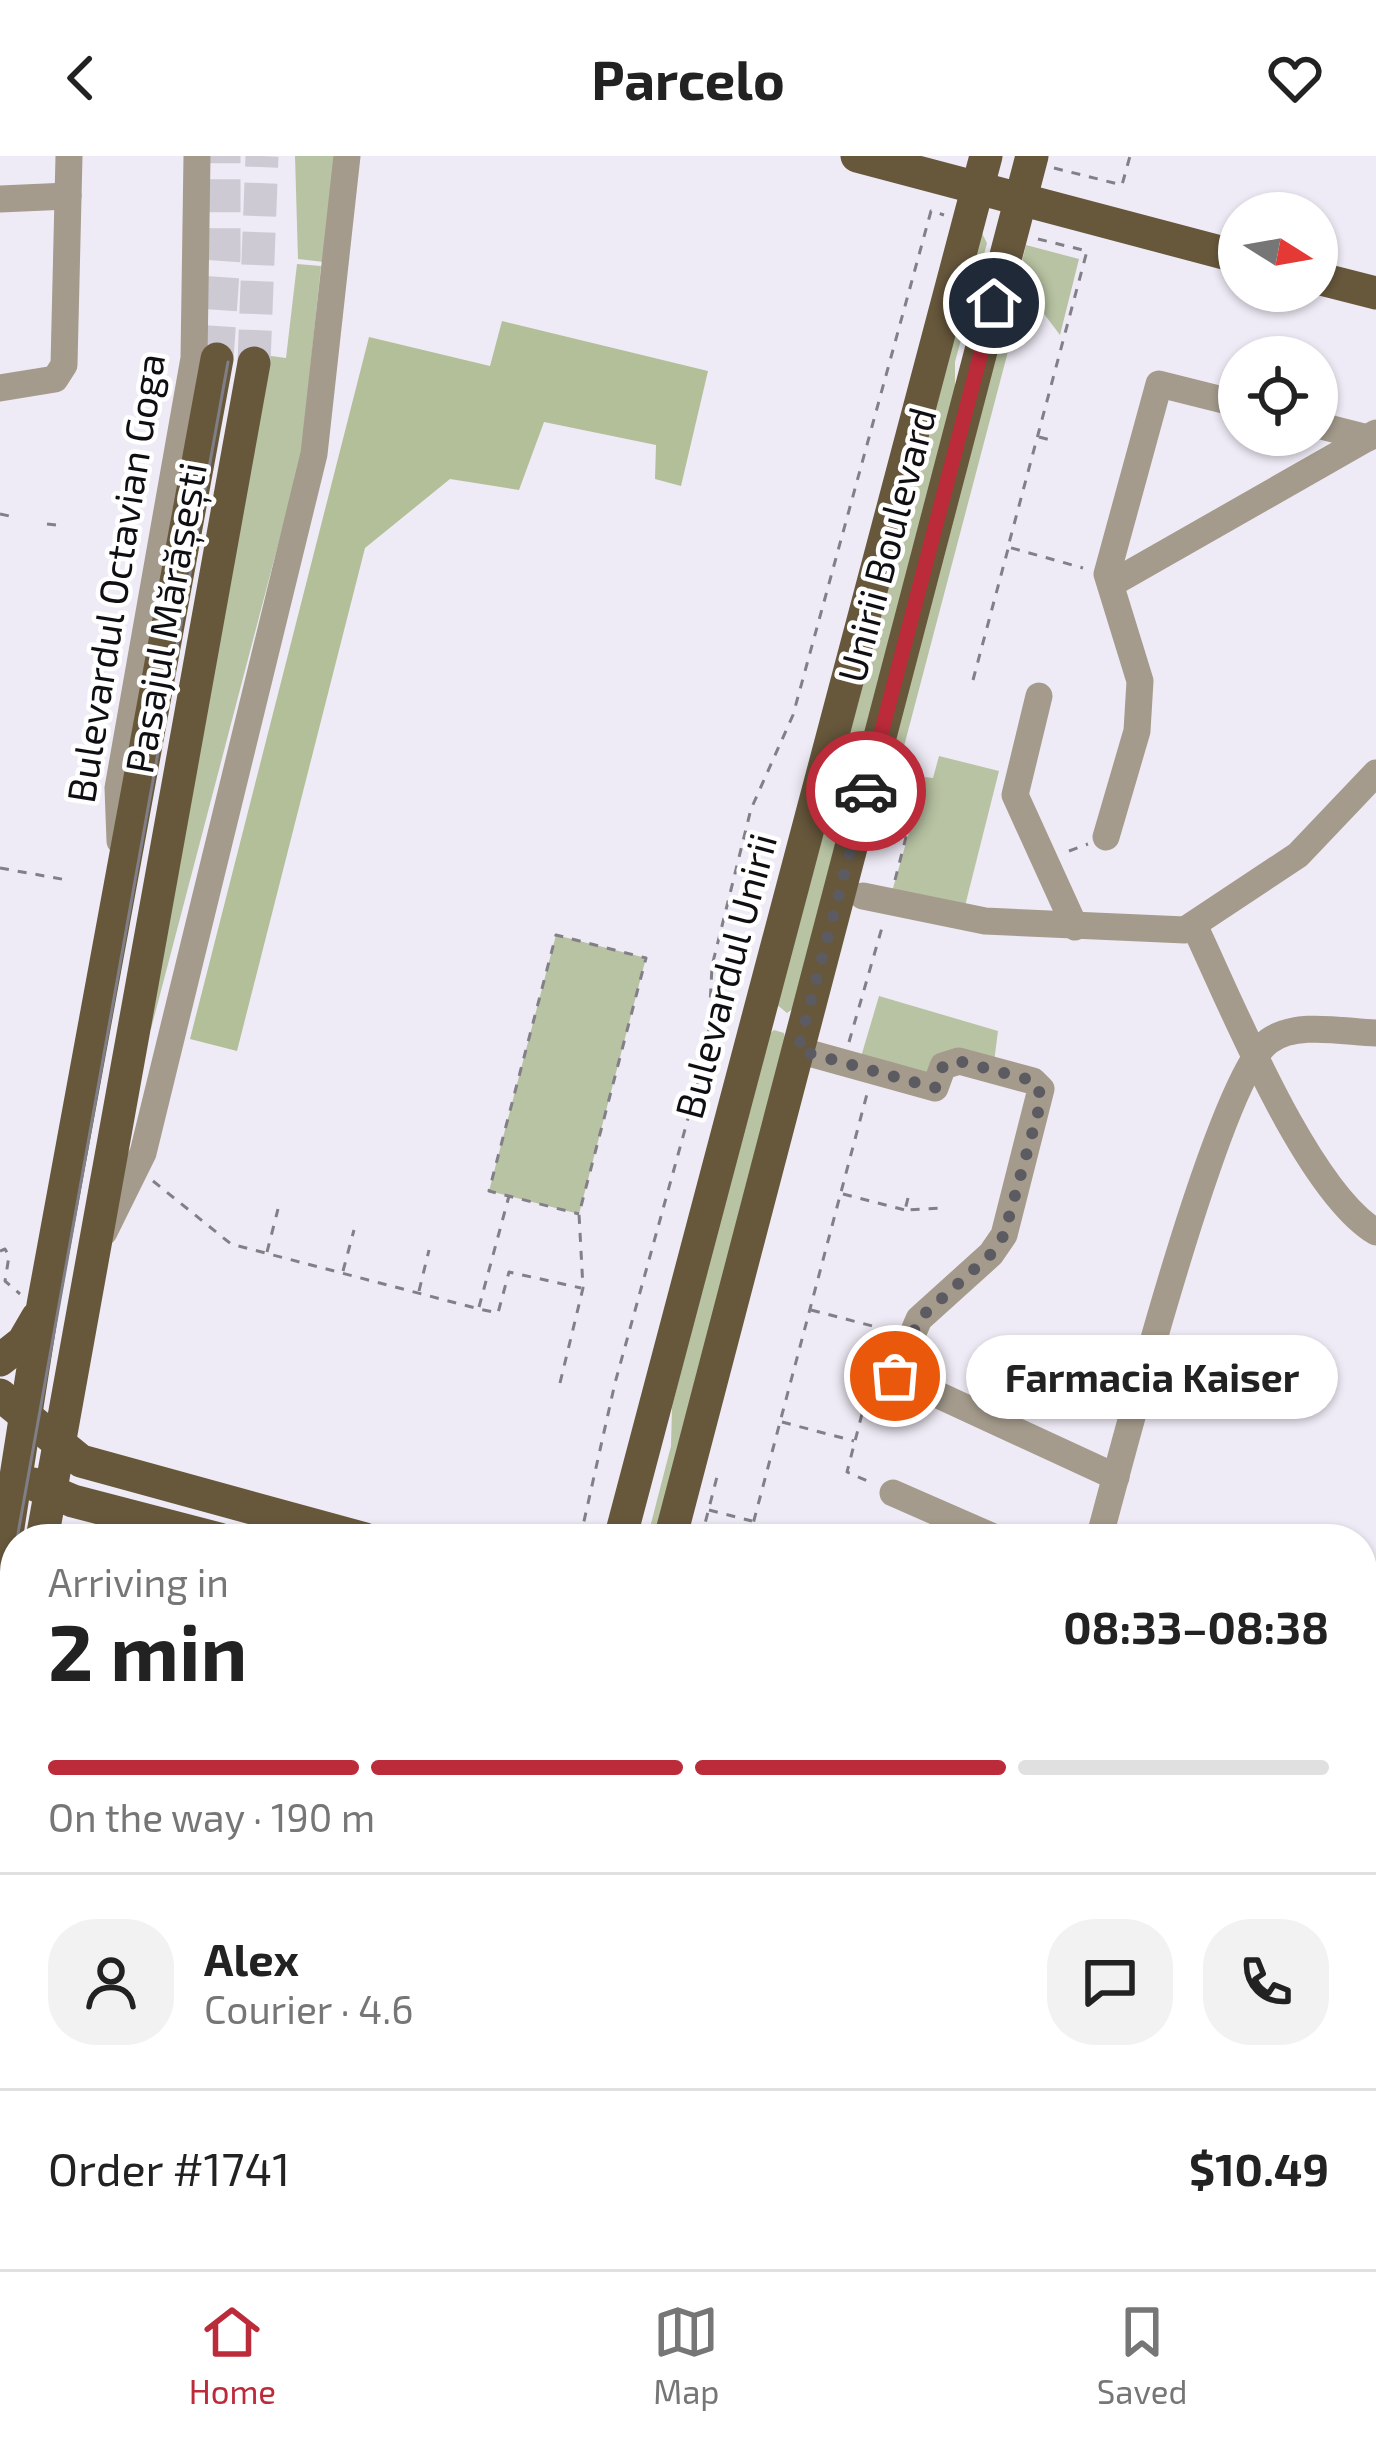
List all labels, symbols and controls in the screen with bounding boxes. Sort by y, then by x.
icon: back [48,45,114,111]
icon: heart [1262,45,1328,111]
text: Parcelo [591,46,785,111]
north arrow [1218,192,1338,312]
map controls [1218,192,1338,456]
pin [943,252,1045,354]
icon: home [961,270,1027,336]
button: locate [1218,336,1338,456]
street label: Bulevardul Octavian Goga [56,350,173,806]
street label: Unirii Boulevard [826,402,945,687]
street label: Pasajul Mărășești [114,459,218,777]
courier [806,731,926,851]
icon: car [833,758,899,824]
street label: Bulevardul Unirii [664,828,785,1123]
pin [844,1325,946,1427]
callout: Farmacia Kaiser [967,1334,1339,1418]
icon: bag [862,1343,928,1409]
text: Farmacia Kaiser [1005,1353,1299,1400]
text: Arriving in [48,1558,229,1605]
text: 08:33–08:38 [1063,1599,1329,1653]
text: 2 min [48,1603,247,1697]
text: On the way · 190 m [48,1793,375,1840]
button: person [48,1919,174,2045]
button: chat [1047,1919,1173,2045]
button: phone [1203,1919,1329,2045]
text: Alex [204,1931,299,1985]
text: Courier · 4.6 [204,1985,414,2032]
text: Order #1741 [48,2141,290,2195]
text: $10.49 [1189,2141,1329,2195]
tab: Home [189,2299,276,2411]
tab: Map [653,2299,720,2411]
tab: Saved [1097,2299,1187,2411]

